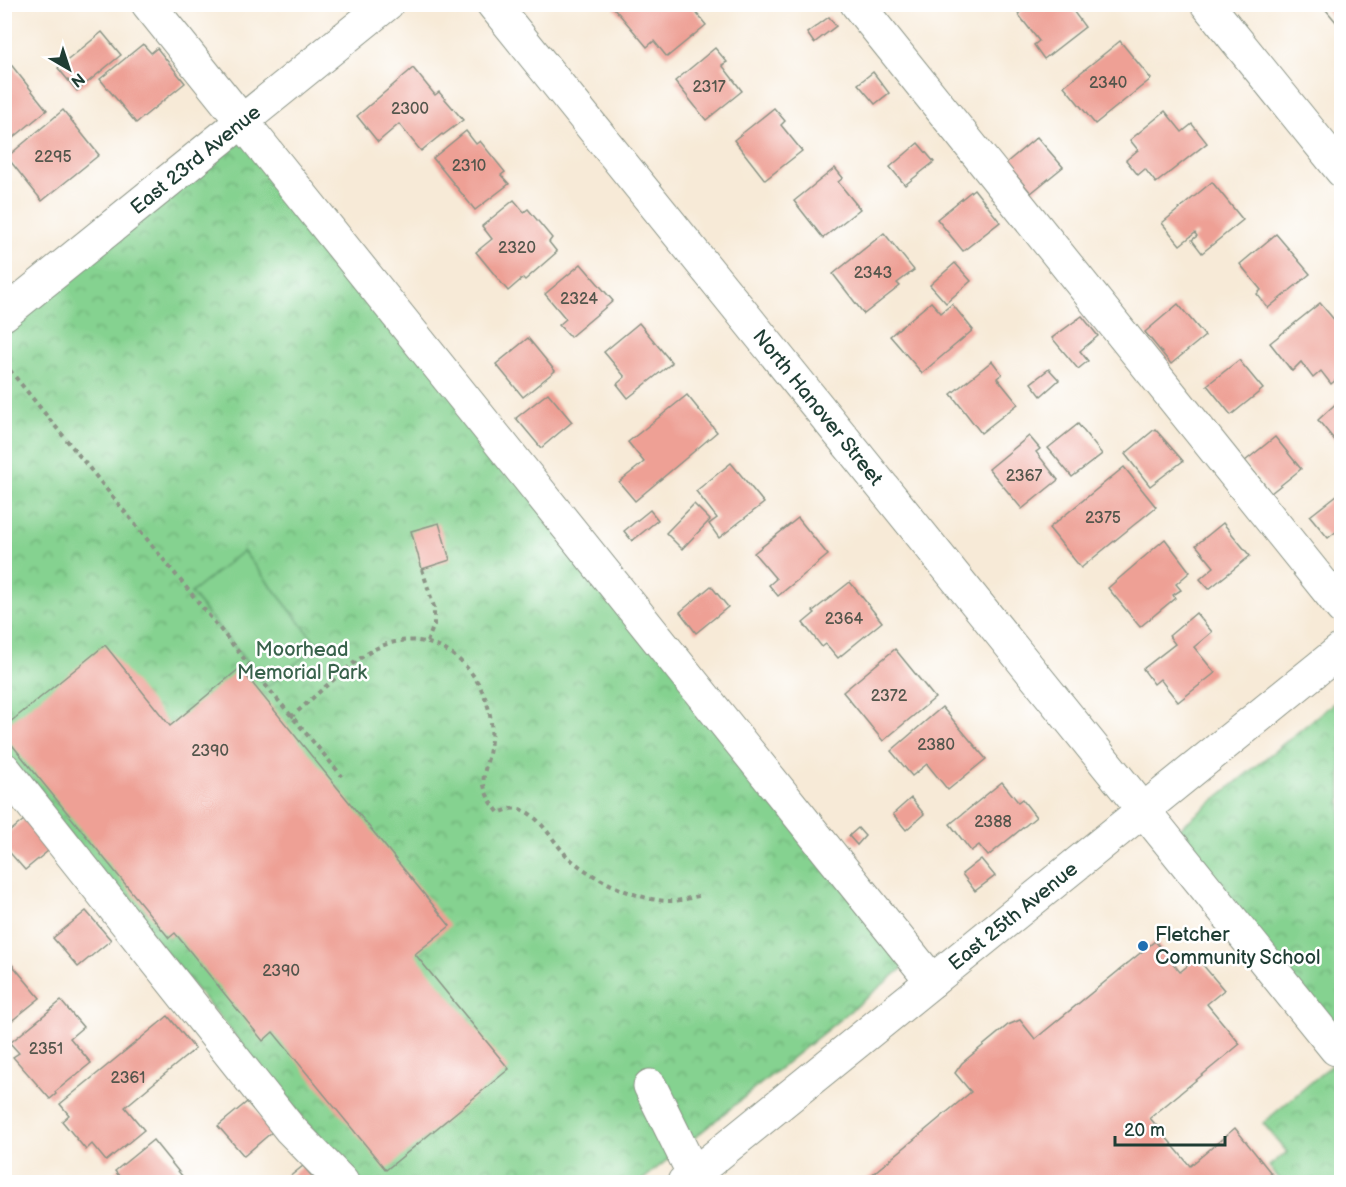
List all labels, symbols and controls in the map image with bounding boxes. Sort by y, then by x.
north arrow [39,39,99,99]
text: N [67,68,88,91]
house number: 2340 [1089,74,1127,93]
house number: 2317 [692,78,726,97]
street label: East 23rd Avenue [126,100,266,220]
house number: 2300 [391,100,429,119]
house number: 2295 [34,148,72,167]
house number: 2310 [452,157,486,176]
house number: 2320 [498,239,536,258]
house number: 2343 [854,264,892,283]
house number: 2324 [560,290,598,309]
street label: North Hanover Street [747,325,888,491]
house number: 2367 [1006,467,1042,486]
house number: 2375 [1085,509,1121,528]
house number: 2364 [825,610,863,629]
park label: Moorhead Memorial Park [237,638,367,685]
house number: 2372 [871,687,908,706]
house number: 2380 [917,736,955,755]
house number: 2390 [191,742,229,761]
house number: 2388 [974,813,1012,832]
street label: East 25th Avenue [944,857,1083,976]
place label: Fletcher Community School [1155,923,1321,970]
marker: Fletcher Community School [1136,939,1150,953]
house number: 2390 [262,962,300,981]
house number: 2351 [29,1040,63,1059]
house number: 2361 [111,1069,145,1088]
scale bar [1115,1109,1224,1147]
text: 20 m [1124,1120,1165,1141]

